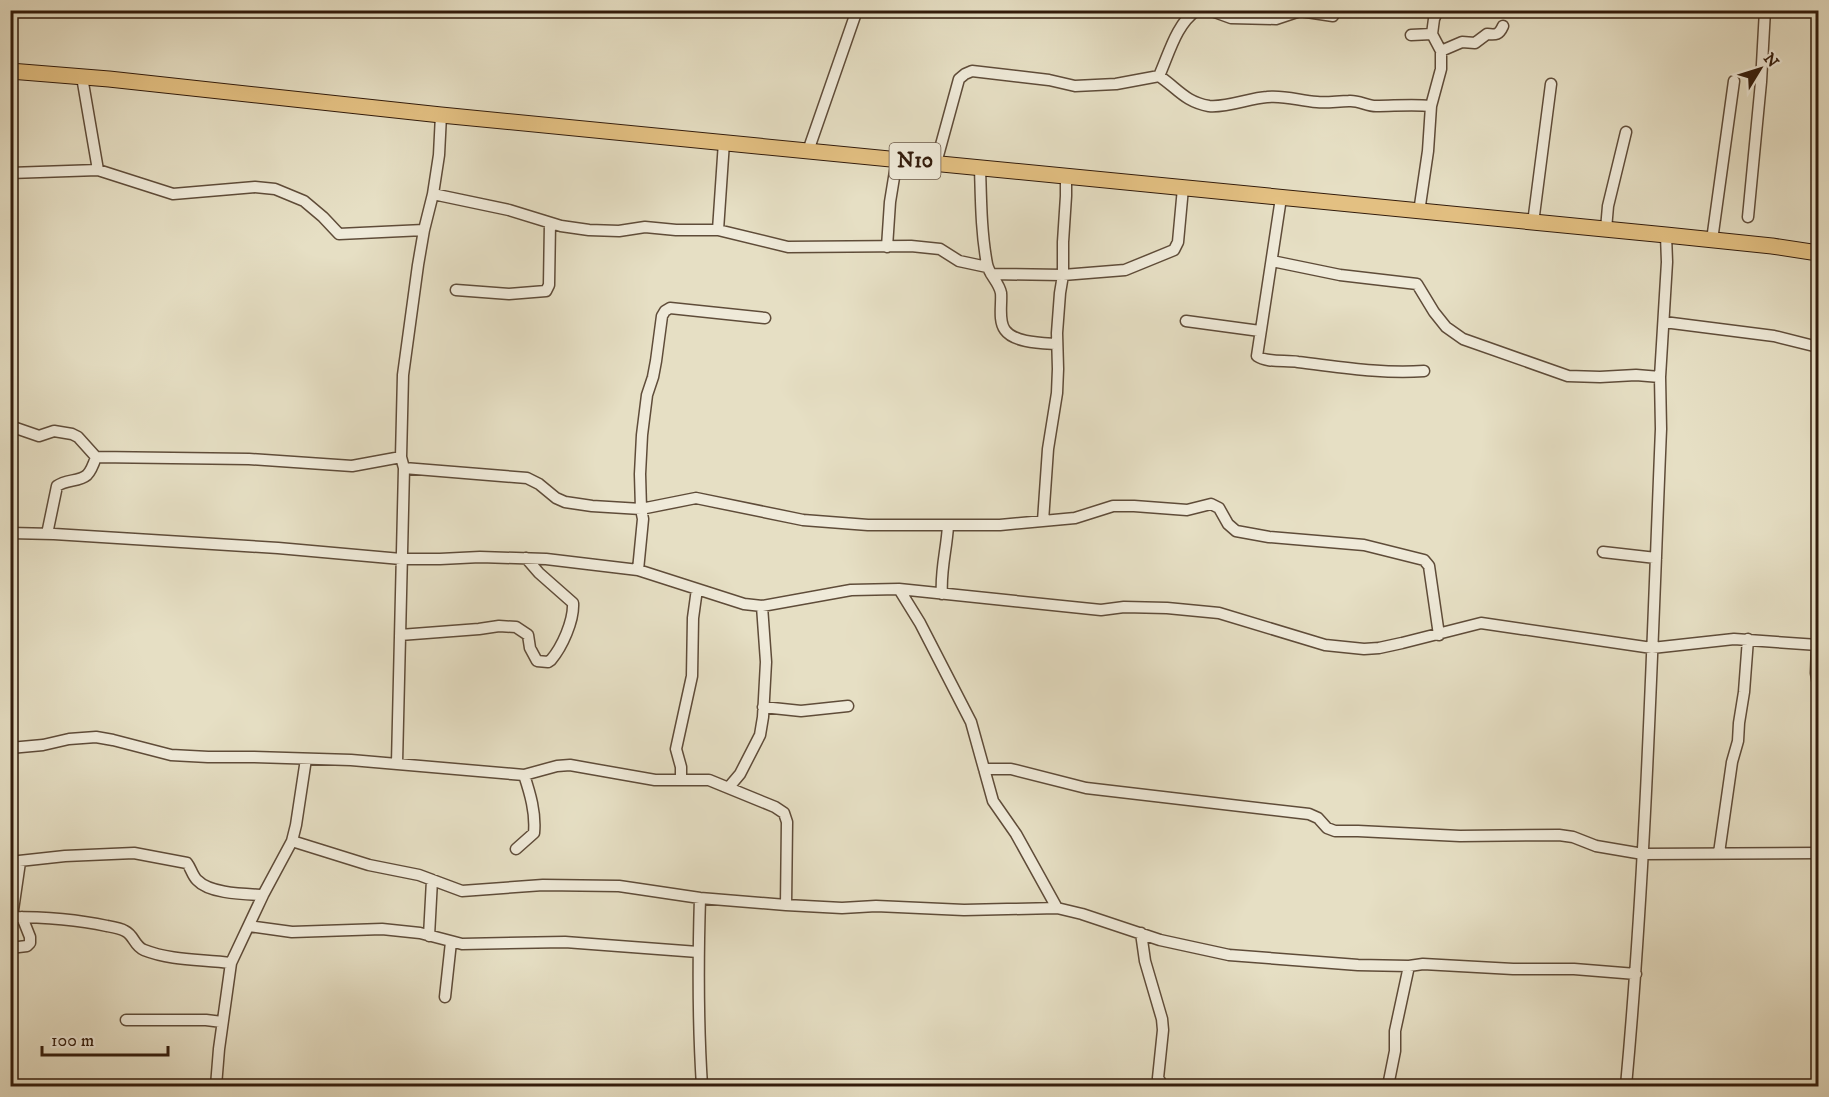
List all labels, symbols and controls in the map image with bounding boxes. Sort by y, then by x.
north arrow [1730,39,1790,99]
text: N [1759,49,1783,72]
road number: N10 [890,143,940,179]
scale bar [42,1019,168,1057]
text: 100 m [51,1030,94,1052]

